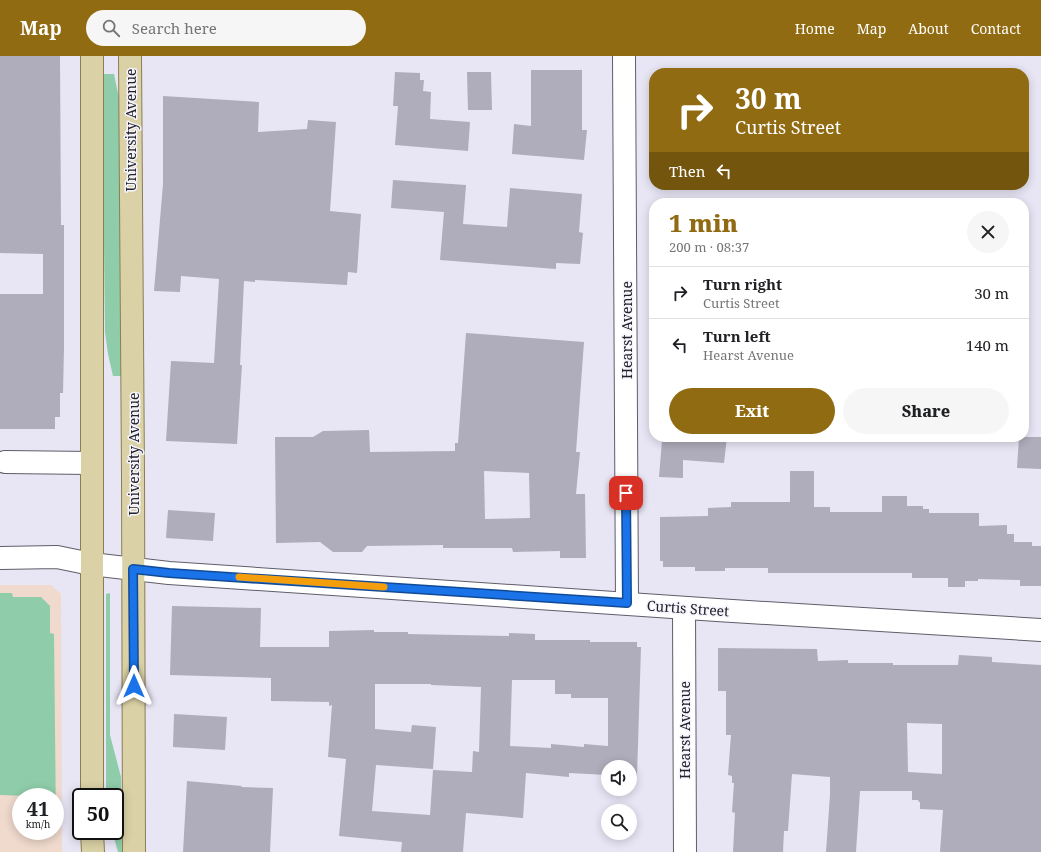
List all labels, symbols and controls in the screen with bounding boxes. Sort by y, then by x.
search box [86,10,366,46]
text: Map [20,15,62,41]
icon: search [100,17,122,39]
text: Search here [132,18,217,38]
text: Home [795,19,835,38]
text: Map [857,19,886,38]
text: About [908,19,949,38]
text: Contact [971,19,1021,38]
street label: University Avenue [121,68,140,192]
text: 30 m [735,79,802,117]
icon: right [669,84,721,136]
text: Curtis Street [735,115,841,139]
icon: left [713,160,735,182]
text: Then [669,161,705,181]
text: 1 min [669,206,738,239]
button: close [967,211,1009,253]
text: 200 m · 08:37 [669,238,749,256]
text: Turn right [703,274,782,294]
street label: Hearst Avenue [617,281,636,379]
icon: right [669,282,691,304]
text: 30 m [974,283,1009,303]
text: Curtis Street [703,294,780,312]
text: Turn left [703,326,771,346]
icon: left [669,334,691,356]
text: 140 m [966,335,1009,355]
text: Hearst Avenue [703,346,794,364]
button: Exit [669,388,835,434]
button: Share [843,388,1009,434]
street label: University Avenue [124,392,143,516]
pin [609,476,643,510]
icon: arrive [615,482,637,504]
street label: Curtis Street [646,596,730,620]
position arrow [113,665,155,707]
street label: Hearst Avenue [675,681,694,779]
map controls [601,760,637,840]
button: sound [601,760,637,796]
speed limit sign: 50 [72,788,124,840]
text: 41 [27,795,49,822]
button: search [601,804,637,840]
text: km/h [26,817,50,831]

